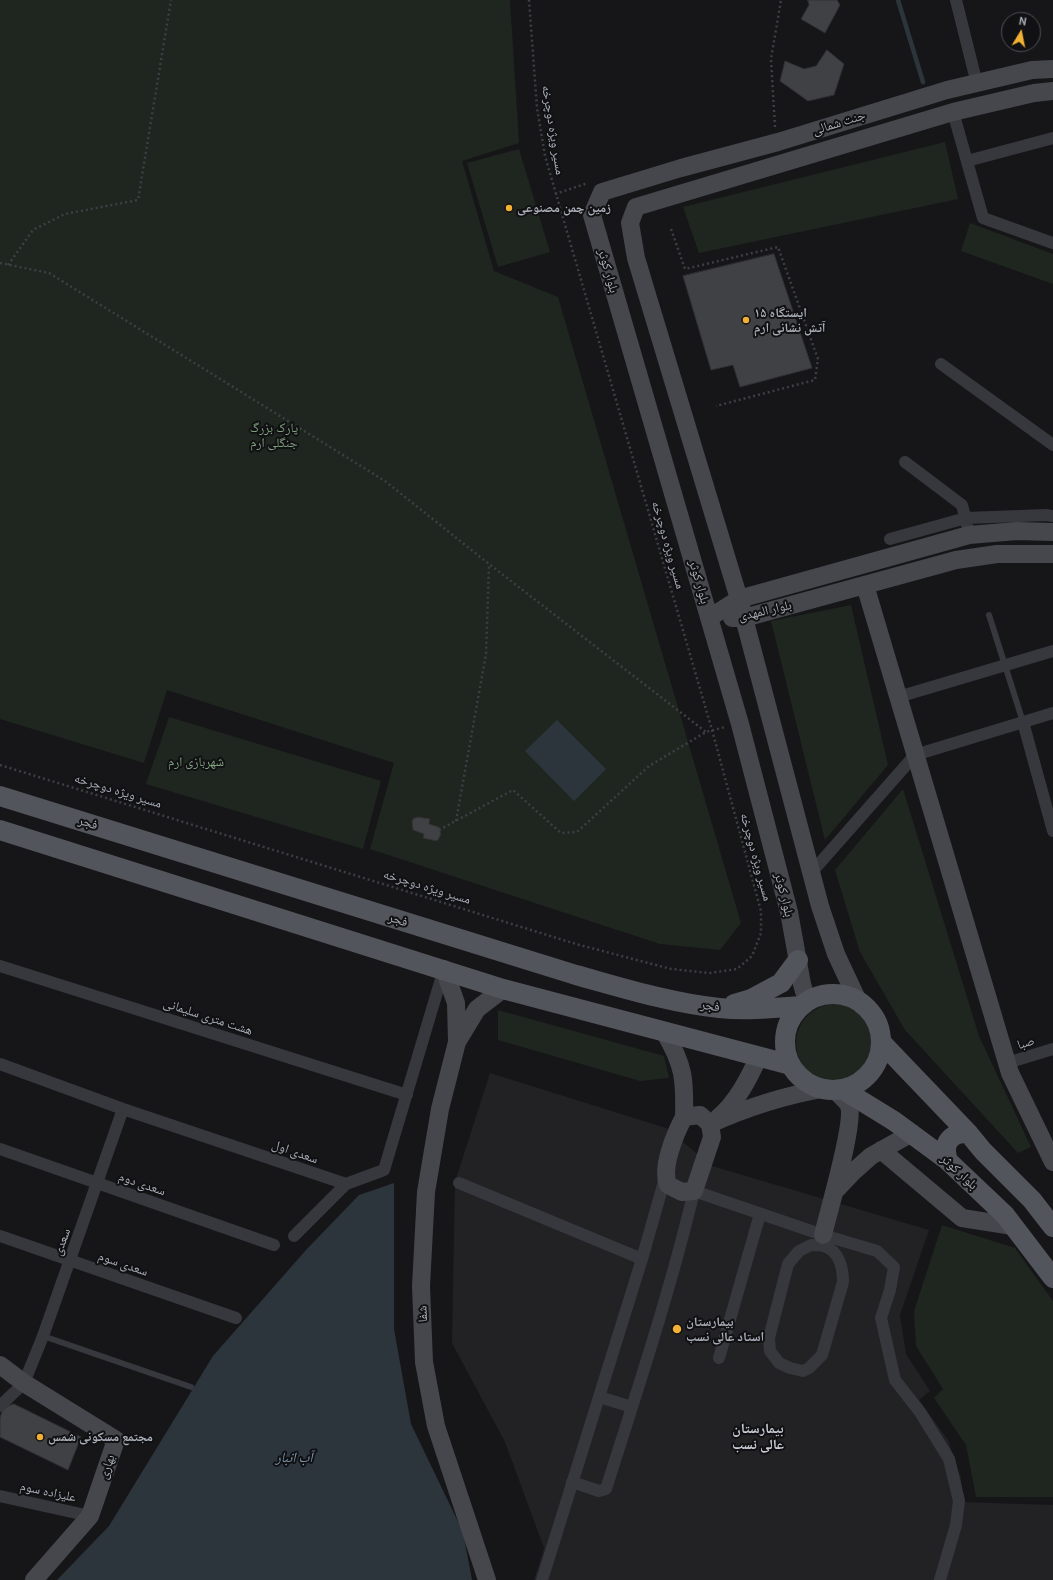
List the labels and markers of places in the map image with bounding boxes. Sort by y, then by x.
place label: زمین چمن مصنوعی [517,200,611,216]
marker: زمین چمن مصنوعی [504,203,514,213]
place label: ایستگاه ۱۵ آتش نشانی ارم [754,305,826,336]
marker: ایستگاه ۱۵ آتش نشانی ارم [741,315,751,325]
place label: بیمارستان استاد عالی نسب [686,1314,764,1345]
marker: بیمارستان استاد عالی نسب [671,1323,683,1335]
place label: مجتمع مسکونی شمس [48,1429,153,1445]
marker: مجتمع مسکونی شمس [35,1432,45,1442]

